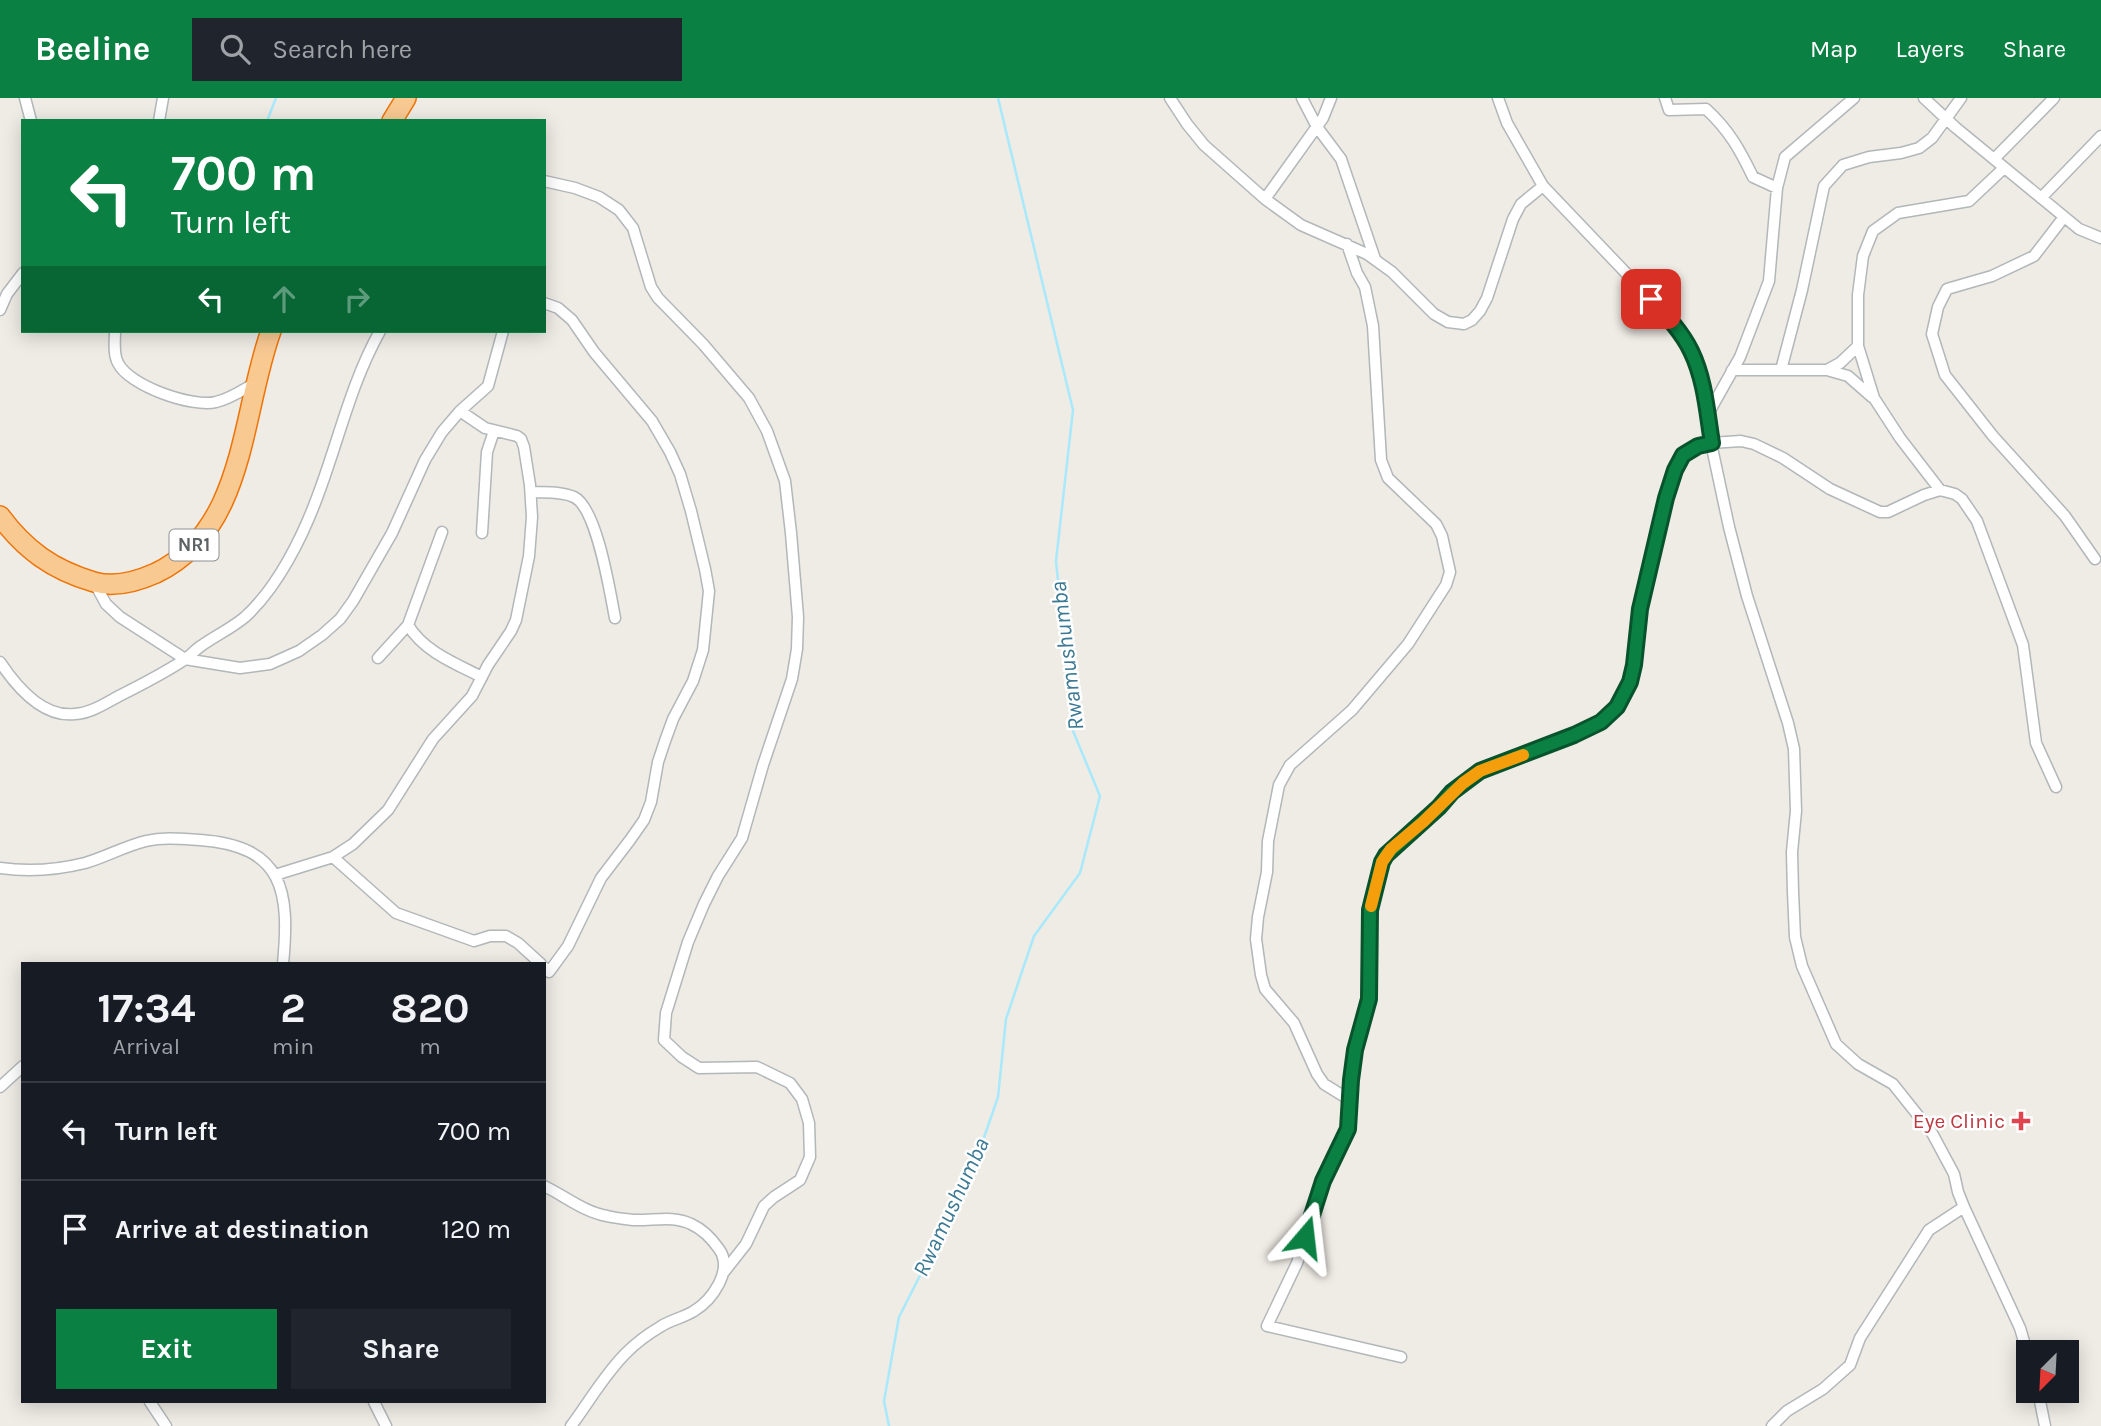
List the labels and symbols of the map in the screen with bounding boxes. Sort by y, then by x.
pin [1621,269,1681,329]
road number: NR1 [170,530,218,560]
water label: Rwamushumba [1044,580,1090,732]
place label: Eye Clinic [1913,1109,2005,1133]
marker: Eye Clinic [2011,1111,2031,1131]
water label: Rwamushumba [907,1133,995,1281]
position arrow [1268,1200,1342,1274]
north arrow [2016,1340,2079,1404]

